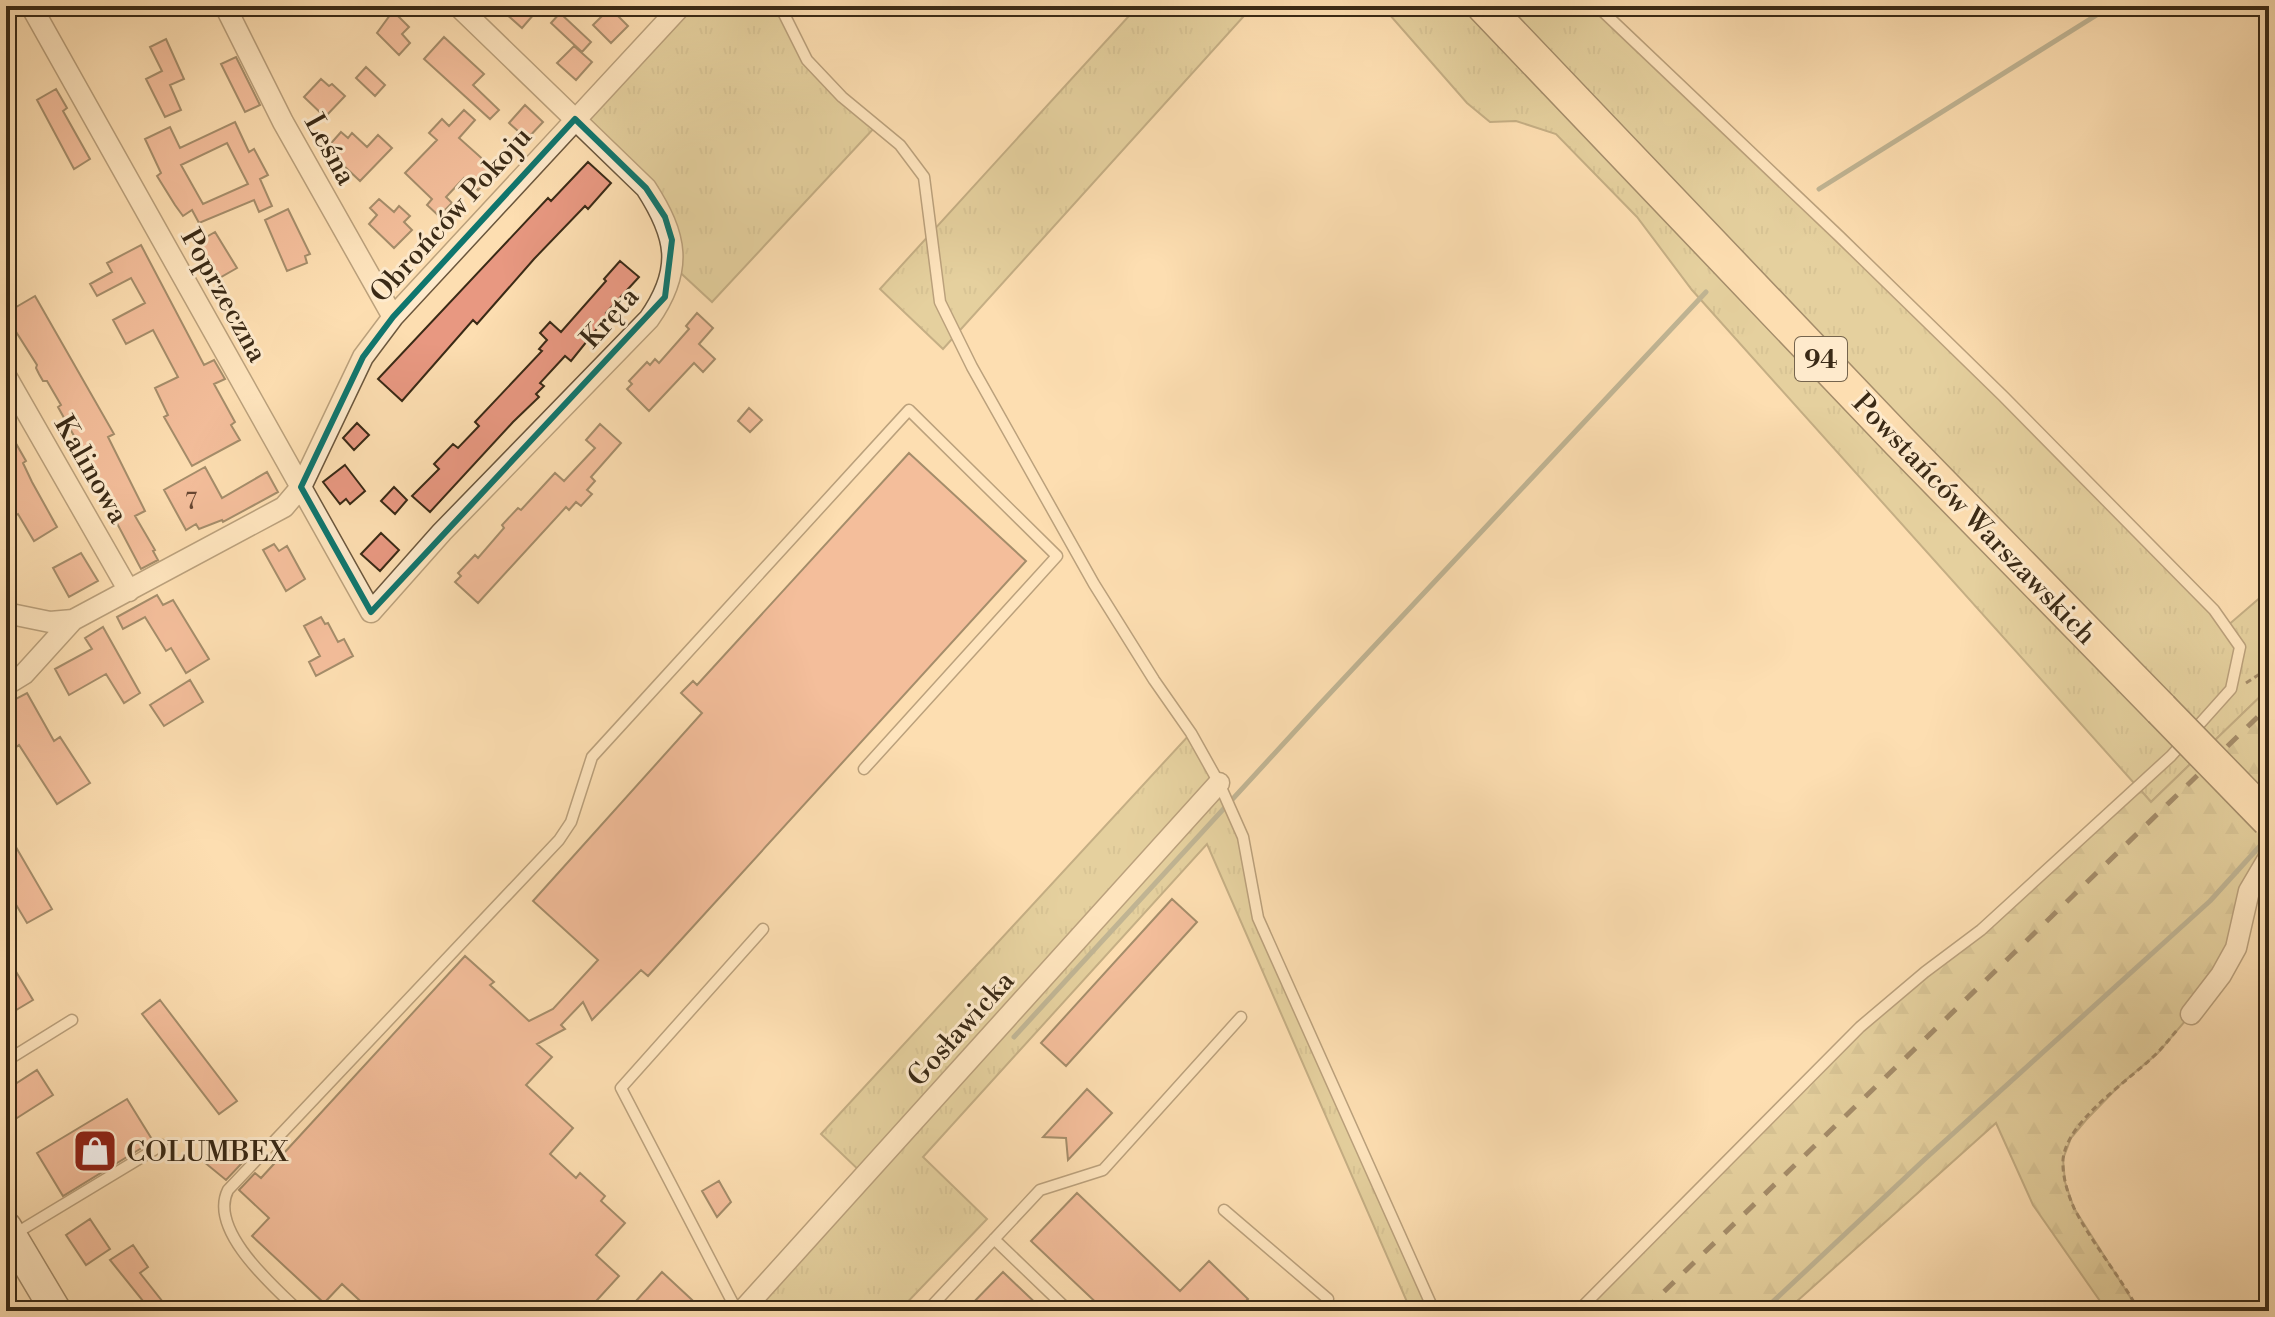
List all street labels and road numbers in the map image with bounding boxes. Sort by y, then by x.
street label: Leśna [296,108,364,192]
street label: Obrońców Pokoju [363,120,539,310]
street label: Poprzeczna [173,223,275,369]
street label: Kręta [573,279,647,356]
road number: 94 [1795,337,1847,381]
street label: Powstańców Warszawskich [1845,386,2104,652]
street label: Kalinowa [46,410,136,531]
street label: Gosławicka [900,963,1023,1094]

